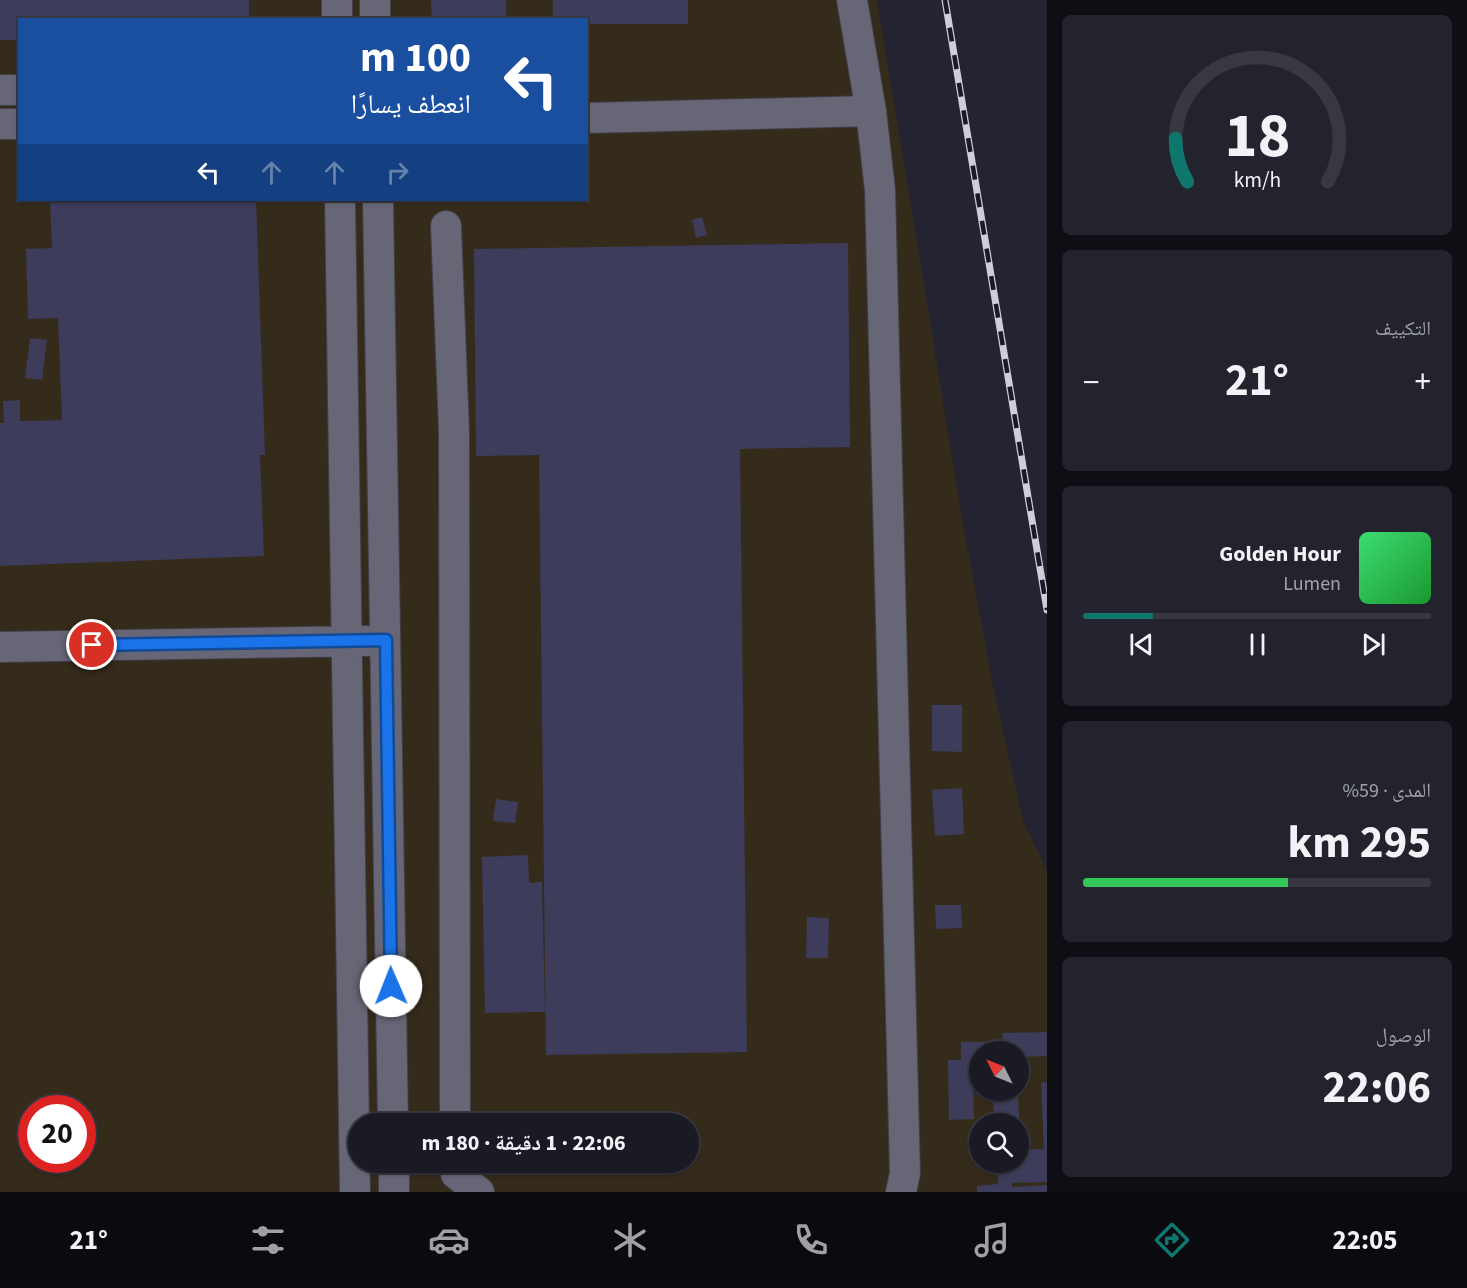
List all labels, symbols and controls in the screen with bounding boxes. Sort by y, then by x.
text: 100 m [360,28,471,88]
icon: left [492,42,570,120]
text: انعطف يسارًا [351,85,471,124]
text: 18 [1224,92,1290,181]
icon: left [192,156,225,189]
icon: ahead [255,156,288,189]
icon: ahead [318,156,351,189]
icon: right [381,156,414,189]
text: km/h [1233,166,1281,197]
text: التكييف [1375,315,1431,343]
text: 21° [1225,349,1289,413]
text: − [1083,359,1099,406]
text: + [1415,359,1431,406]
text: Golden Hour [1219,538,1341,570]
text: Lumen [1283,570,1341,598]
pin [66,619,117,670]
icon: arrive [75,628,108,661]
icon: previous [1125,628,1158,661]
icon: pause [1241,628,1274,661]
icon: next [1357,628,1390,661]
text: المدى · 59% [1343,777,1431,805]
text: 295 km [1287,811,1431,875]
position arrow [359,954,423,1018]
text: الوصول [1376,1022,1431,1050]
north arrow [969,1041,1029,1101]
map controls [969,1041,1029,1173]
text: 22:06 [1322,1056,1431,1120]
speed limit sign: 20 [18,1095,96,1173]
button: search [969,1113,1029,1173]
text: 22:06 · 1 دقيقة · 180 m [421,1127,626,1159]
icon: filters [247,1219,289,1261]
icon: car [428,1219,470,1261]
icon: climate [609,1219,651,1261]
icon: phone [790,1219,832,1261]
icon: music [971,1219,1013,1261]
icon: directions [1151,1219,1193,1261]
text: 21° [69,1221,108,1260]
text: 22:05 [1332,1221,1398,1260]

